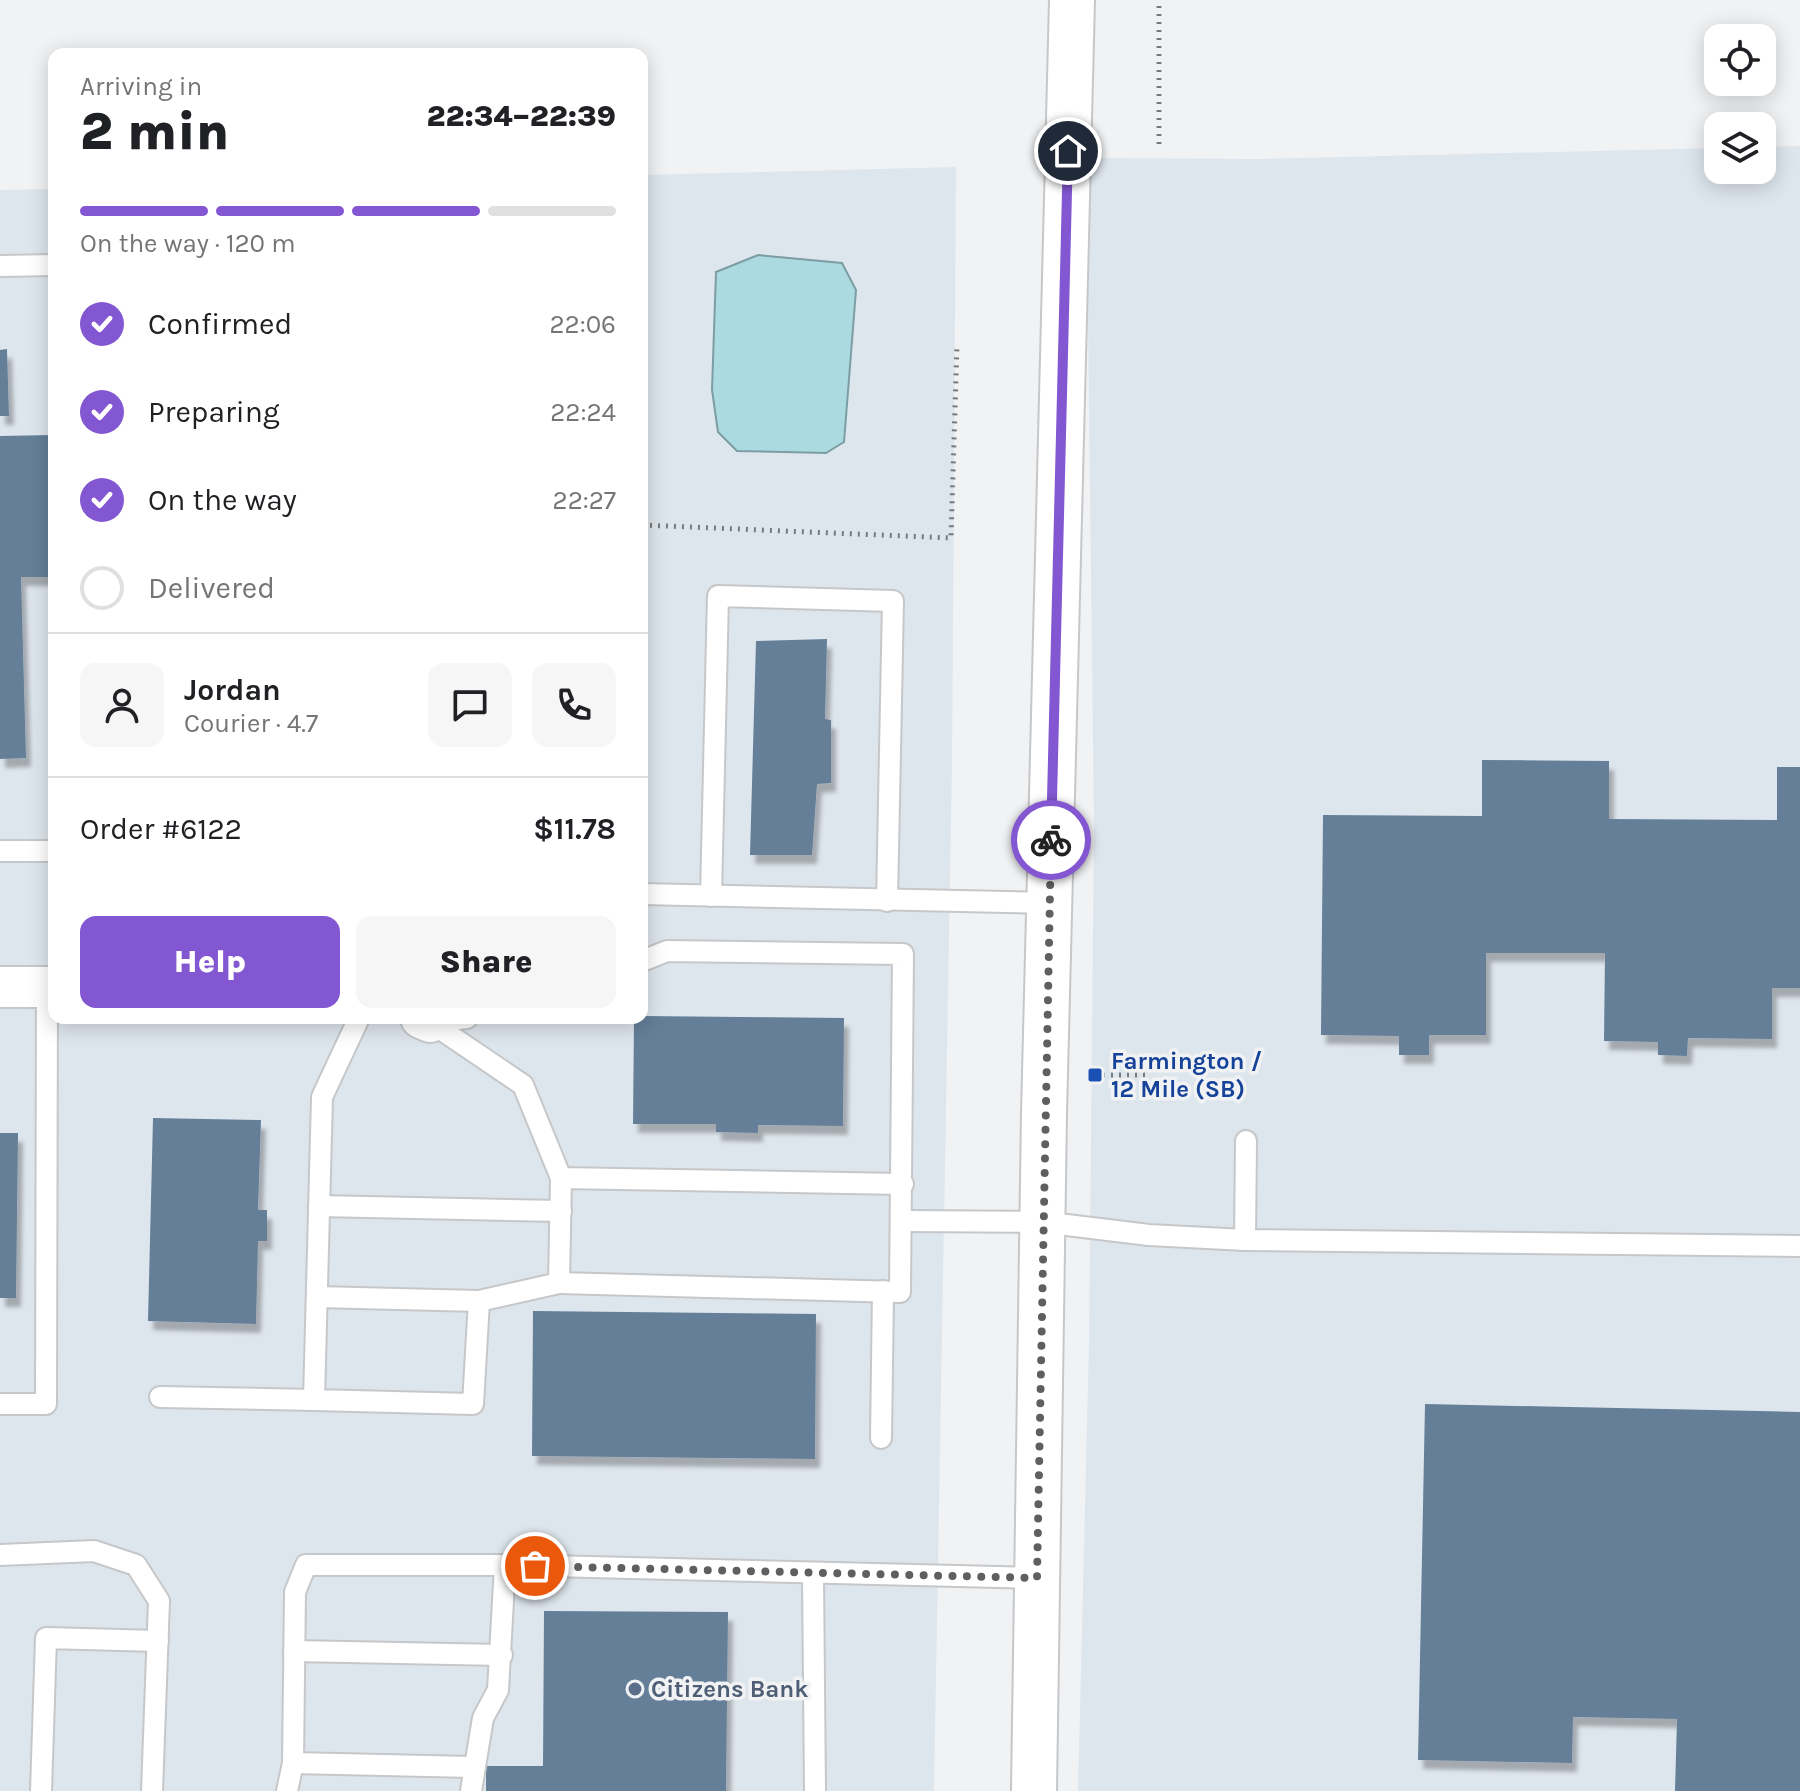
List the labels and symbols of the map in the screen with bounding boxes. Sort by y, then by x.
pin [1034,117,1102,185]
courier [1011,800,1091,880]
place label: Farmington / 12 Mile (SB) [1111,1047,1262,1103]
marker: Farmington / 12 Mile (SB) [1086,1066,1104,1084]
pin [501,1532,569,1600]
place label: Citizens Bank [651,1675,808,1703]
marker: Citizens Bank [626,1680,644,1698]

